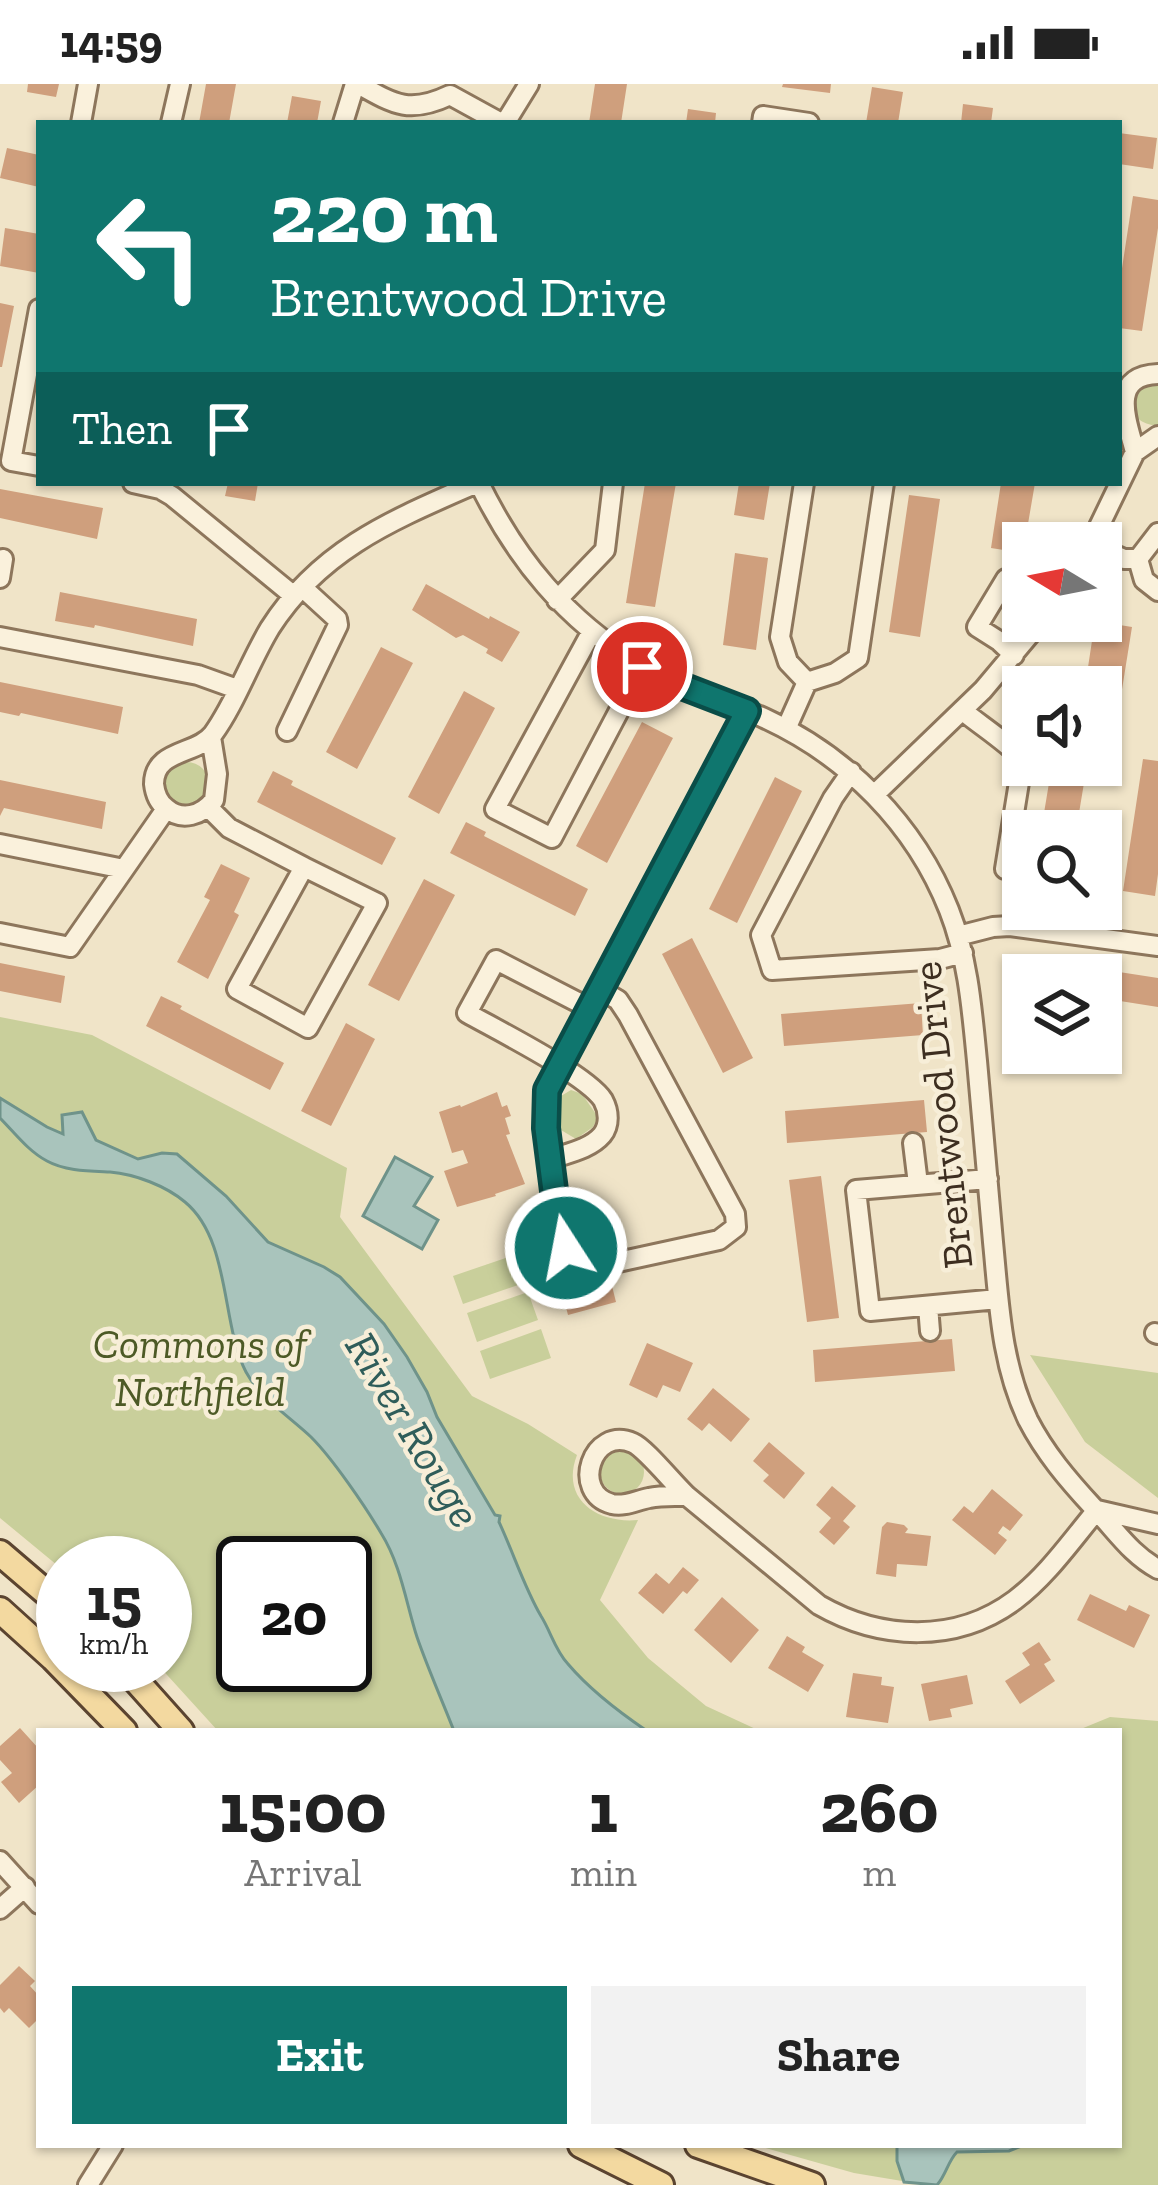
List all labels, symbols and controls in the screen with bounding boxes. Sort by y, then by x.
text: 14:59 [60,15,163,69]
text: 220 m [270,163,498,264]
icon: left [72,168,228,324]
text: Brentwood Drive [270,265,667,330]
icon: arrive [196,396,262,462]
text: Then [72,402,172,456]
north arrow [1002,522,1122,642]
map controls [1002,522,1122,1074]
pin [591,616,693,718]
icon: arrive [609,634,675,700]
button: sound [1002,666,1122,786]
button: search [1002,810,1122,930]
button: layers [1002,954,1122,1074]
street label: Brentwood Drive [901,959,983,1271]
position arrow [503,1185,629,1311]
park label: Commons of Northfield [93,1318,311,1417]
water label: River Rouge [334,1323,492,1537]
speed limit sign: 20 [216,1536,372,1692]
text: 15 [86,1563,142,1635]
text: km/h [80,1626,148,1662]
text: 15:00 [219,1764,387,1850]
text: 1 [589,1764,618,1850]
text: 260 [820,1764,939,1850]
text: Arrival [244,1849,362,1896]
text: min [570,1849,637,1896]
text: m [863,1849,896,1896]
button: Exit [72,1986,567,2124]
button: Share [591,1986,1086,2124]

